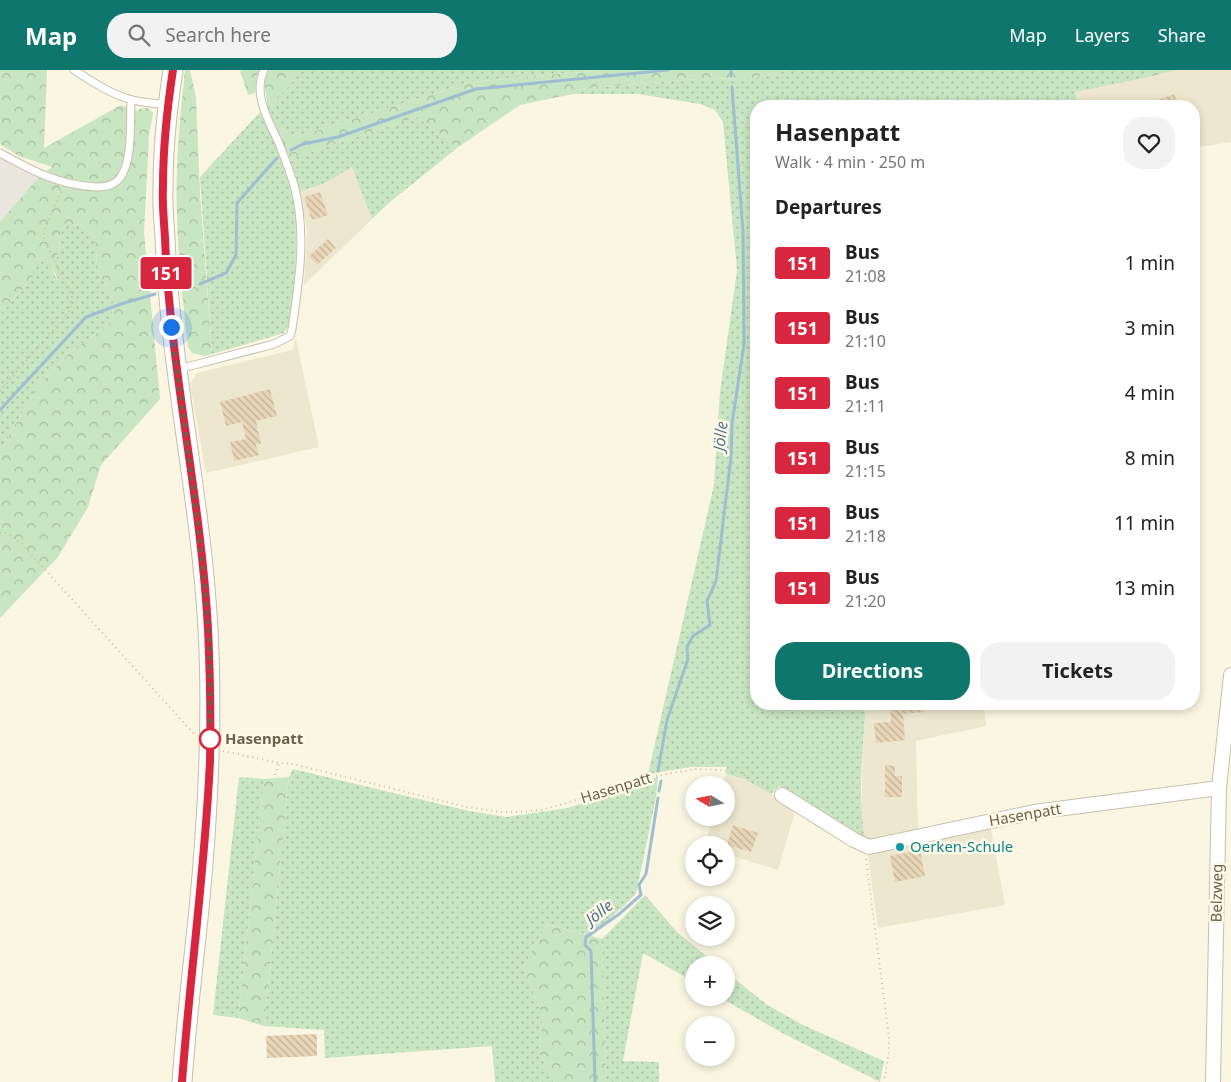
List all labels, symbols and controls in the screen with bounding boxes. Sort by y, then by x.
search box [107,13,457,58]
text: Map [25,19,77,52]
icon: search [125,21,153,49]
text: Search here [165,22,271,48]
text: Map [1009,23,1047,47]
text: Layers [1075,23,1130,47]
text: Share [1158,23,1206,47]
text: Hasenpatt [775,115,900,148]
button: heart [1123,117,1175,169]
text: Walk · 4 min · 250 m [775,151,925,173]
text: Departures [775,194,882,220]
text: Bus [845,239,880,265]
text: 1 min [1125,250,1175,276]
text: 151 [787,251,818,275]
line badge: 151 [137,257,195,289]
text: 151 [151,261,181,285]
text: 21:08 [845,265,886,287]
text: Bus [845,304,880,330]
your location [159,315,184,340]
text: 3 min [1125,315,1175,341]
text: 151 [787,316,818,340]
text: 21:10 [845,330,886,352]
text: Bus [845,369,880,395]
text: 4 min [1125,380,1175,406]
text: 151 [787,381,818,405]
text: 21:11 [845,395,886,417]
water label: Jölle [707,420,733,455]
text: Bus [845,434,880,460]
text: 8 min [1125,445,1175,471]
text: 151 [787,446,818,470]
text: 21:15 [845,460,886,482]
text: Bus [845,499,880,525]
text: 11 min [1114,510,1175,536]
text: 151 [787,511,818,535]
text: 21:18 [845,525,886,547]
text: Bus [845,564,880,590]
text: 13 min [1114,575,1175,601]
text: 151 [787,576,818,600]
text: 21:20 [845,590,886,612]
button: Directions [775,642,970,700]
button: Tickets [980,642,1175,700]
marker: Hasenpatt [199,728,221,750]
place label: Hasenpatt [225,728,304,748]
street label: Hasenpatt [578,767,654,807]
north arrow [685,776,735,826]
map controls [685,776,735,1066]
street label: Hasenpatt [987,798,1063,830]
button: locate [685,836,735,886]
place label: Oerken-Schule [910,836,1013,856]
marker: Oerken-Schule [894,841,906,853]
street label: Belzweg [1205,864,1227,922]
water label: Jölle [578,894,617,932]
button: layers [685,896,735,946]
button: + [685,956,735,1006]
button: − [685,1016,735,1066]

